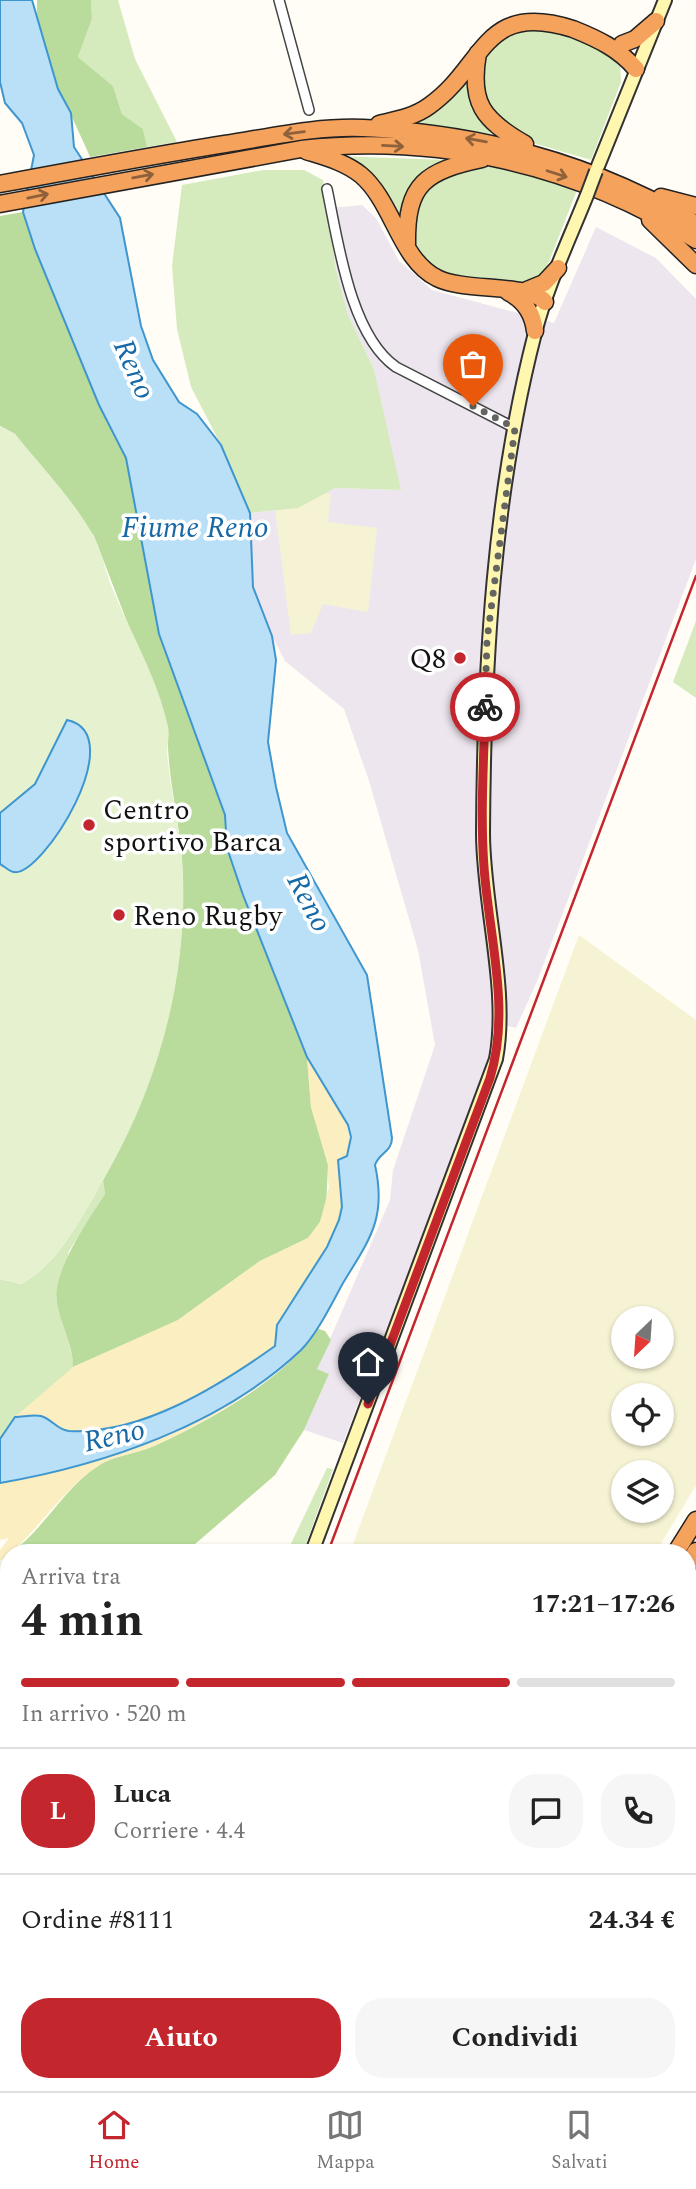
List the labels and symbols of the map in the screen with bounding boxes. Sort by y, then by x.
one-way arrow [283,127,306,140]
one-way arrow [465,132,488,146]
one-way arrow [382,139,405,152]
one-way arrow [131,168,154,182]
one-way arrow [546,169,568,182]
one-way arrow [26,188,49,202]
water label: Reno [100,332,168,407]
pin [443,334,503,406]
water label: Fiume Reno [121,505,269,551]
place label: Q8 [409,638,446,681]
marker: Q8 [452,650,468,666]
courier [450,672,520,742]
place label: Centro sportivo Barca [103,789,282,864]
marker: Centro sportivo Barca [81,817,97,833]
water label: Reno [274,864,344,941]
place label: Reno Rugby [133,895,284,938]
marker: Reno Rugby [111,907,127,923]
north arrow [611,1306,674,1368]
pin [338,1332,398,1404]
water label: Reno [79,1407,150,1465]

